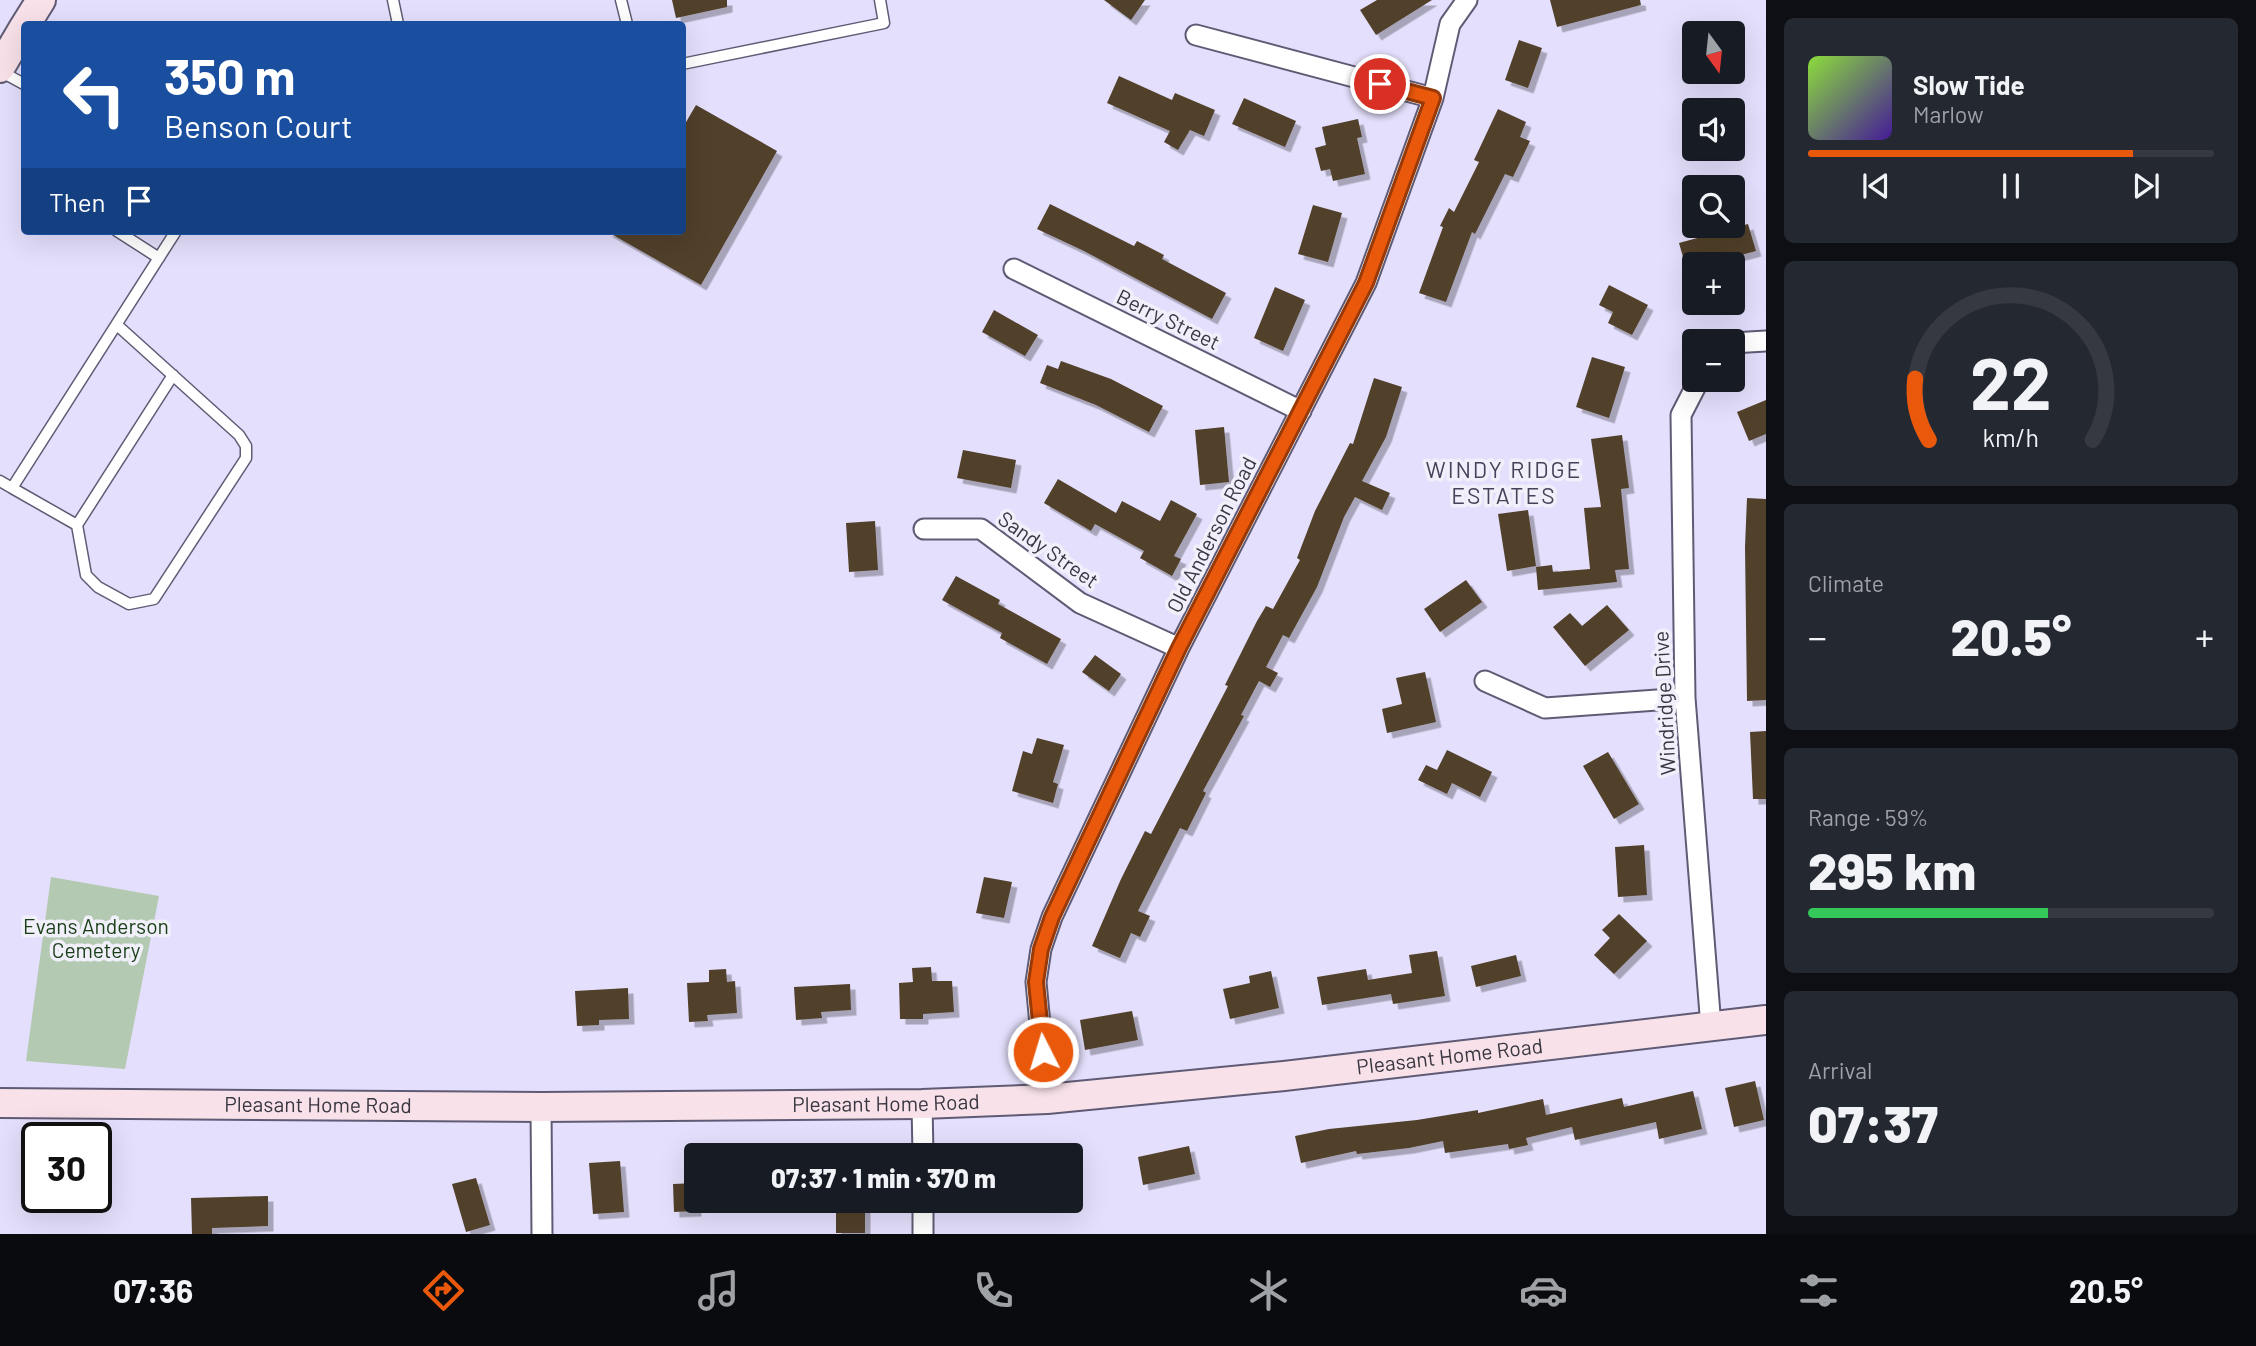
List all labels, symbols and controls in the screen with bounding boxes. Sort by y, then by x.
north arrow [1682,21,1745,84]
map controls [1682,21,1745,392]
text: 350 m [164,46,296,105]
icon: left [49,49,140,140]
pin [1350,54,1410,114]
icon: arrive [1361,65,1399,103]
text: Slow Tide [1913,69,2025,100]
button: sound [1682,98,1745,161]
text: Marlow [1913,100,1984,128]
text: Benson Court [164,106,353,144]
icon: previous [1857,167,1895,205]
icon: pause [1992,167,2030,205]
icon: next [2127,167,2165,205]
button: search [1682,175,1745,238]
icon: arrive [120,182,158,220]
text: Then [49,186,106,217]
button: + [1682,252,1745,315]
street label: Berry Street [1113,283,1224,354]
button: − [1682,329,1745,392]
text: 22 [1970,337,2052,425]
text: km/h [1983,422,2039,452]
street label: Old Anderson Road [1161,452,1261,616]
district label: WINDY RIDGE ESTATES [1425,455,1583,509]
street label: Sandy Street [994,505,1104,593]
text: Climate [1808,569,1884,597]
text: 20.5° [1950,604,2072,666]
text: − [1808,613,1827,659]
text: + [2195,613,2214,659]
street label: Windridge Drive [1647,630,1680,776]
text: Range · 59% [1808,803,1928,831]
text: 295 km [1808,838,1976,900]
park label: Evans Anderson Cemetery [23,913,169,962]
position arrow [1006,1015,1080,1089]
street label: Pleasant Home Road [1355,1032,1544,1078]
text: Arrival [1808,1056,1872,1084]
street label: Pleasant Home Road [792,1088,980,1116]
street label: Pleasant Home Road [224,1091,412,1117]
text: 07:37 [1808,1091,1938,1153]
speed limit sign: 30 [21,1122,112,1213]
text: 07:37 · 1 min · 370 m [771,1162,996,1193]
icon: directions [419,1266,468,1315]
icon: music [694,1266,743,1315]
icon: phone [969,1266,1018,1315]
icon: climate [1244,1266,1293,1315]
icon: car [1519,1266,1568,1315]
icon: filters [1794,1266,1843,1315]
text: 07:36 [113,1271,193,1309]
text: 20.5° [2069,1271,2143,1309]

